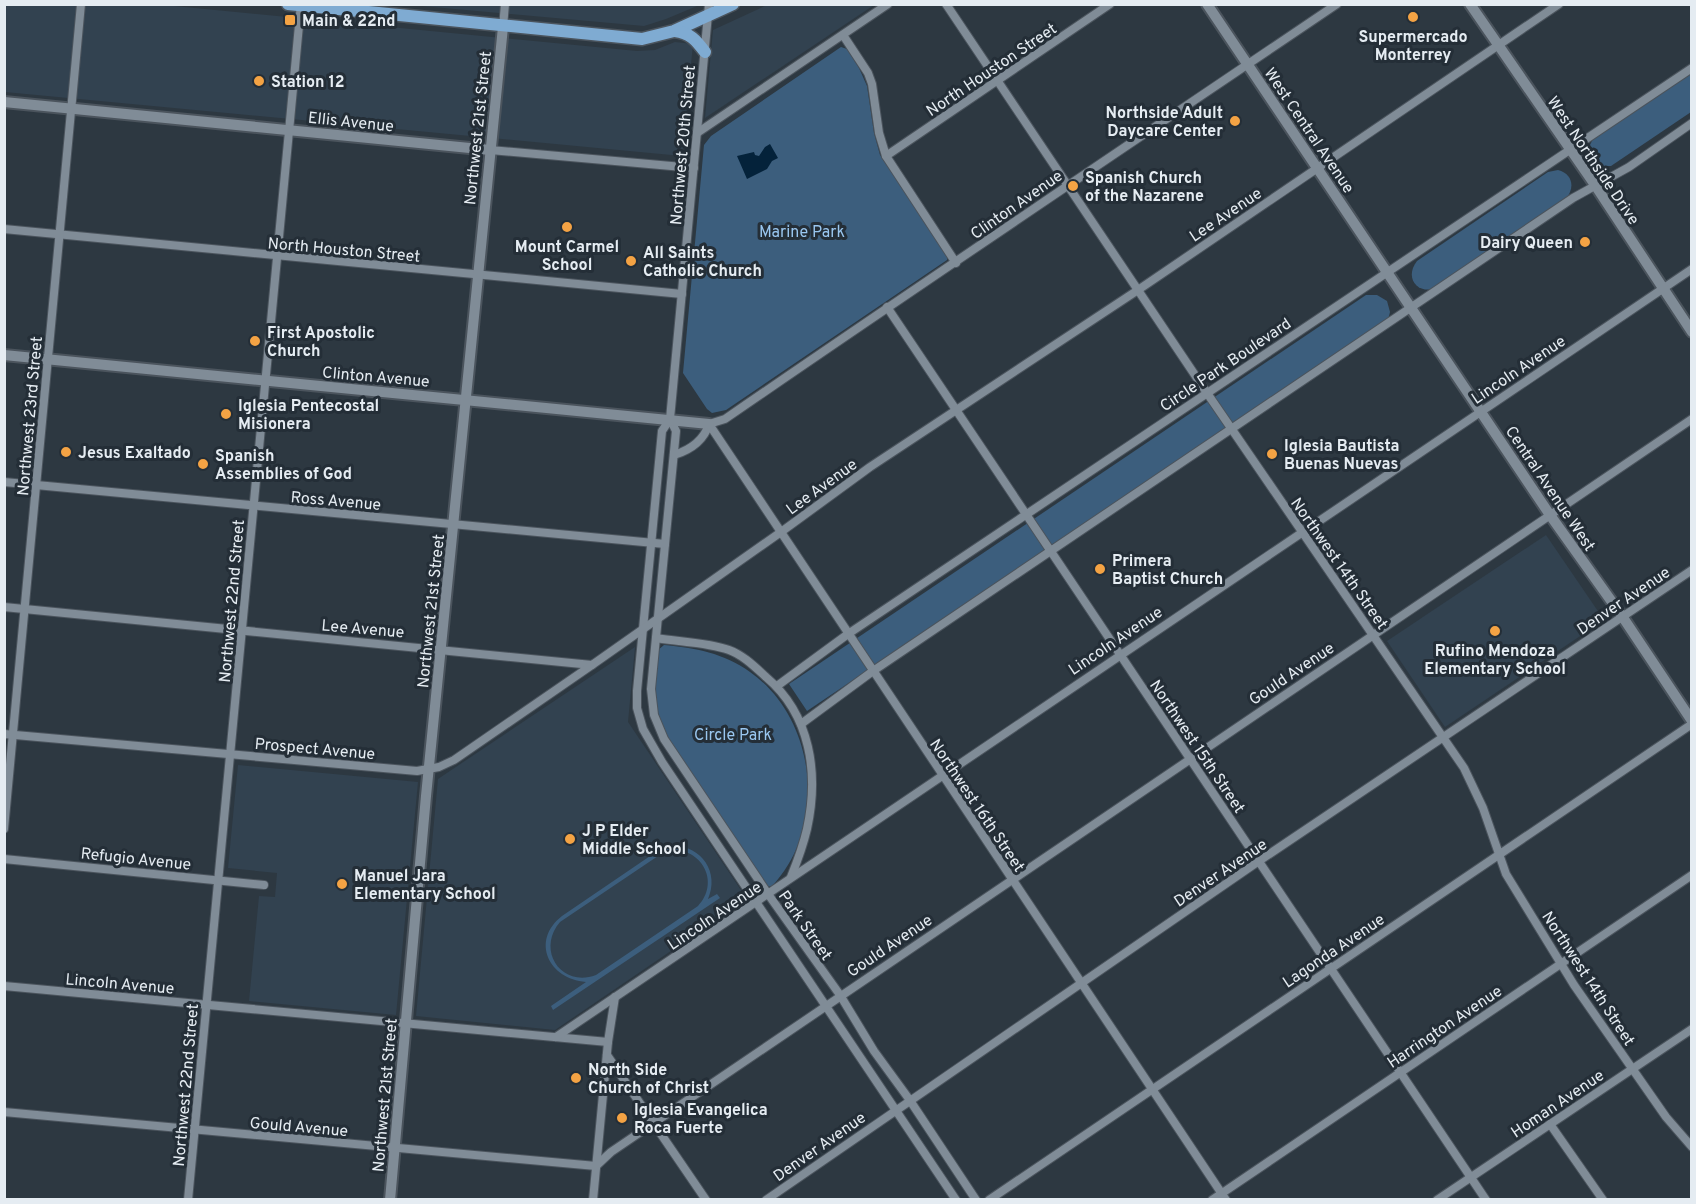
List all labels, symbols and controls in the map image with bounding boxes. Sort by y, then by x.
marker: Supermercado Monterrey [1406,10,1420,24]
place label: Main & 22nd [302,12,396,32]
marker: Main & 22nd [283,13,297,27]
street label: North Houston Street [923,20,1061,122]
place label: Supermercado Monterrey [1358,28,1468,66]
street label: Northwest 21st Street [461,50,497,206]
street label: Northwest 20th Street [667,64,701,226]
street label: West Central Avenue [1259,65,1358,198]
place label: Station 12 [271,73,345,93]
marker: Station 12 [252,74,266,88]
street label: West Northside Drive [1542,93,1643,229]
place label: Northside Adult Daycare Center [1106,104,1223,142]
street label: Ellis Avenue [307,109,395,137]
marker: Northside Adult Daycare Center [1228,114,1242,128]
street label: Clinton Avenue [967,167,1067,245]
place label: Spanish Church of the Nazarene [1085,169,1204,207]
marker: Spanish Church of the Nazarene [1066,179,1080,193]
street label: Lee Avenue [1186,184,1266,247]
marker: Mount Carmel School [560,220,574,234]
park label: Marine Park [759,223,845,243]
street label: North Houston Street [267,234,421,268]
place label: Dairy Queen [1480,234,1573,254]
marker: Dairy Queen [1578,235,1592,249]
place label: Mount Carmel School [515,238,619,276]
place label: All Saints Catholic Church [643,244,762,282]
marker: All Saints Catholic Church [624,254,638,268]
street label: Circle Park Boulevard [1157,314,1296,417]
place label: First Apostolic Church [267,324,375,362]
street label: Lincoln Avenue [1468,332,1570,409]
marker: First Apostolic Church [248,334,262,348]
street label: Northwest 23rd Street [14,336,48,497]
street label: Clinton Avenue [321,363,430,393]
place label: Iglesia Pentecostal Misionera [238,397,379,435]
marker: Iglesia Pentecostal Misionera [219,407,233,421]
street label: Central Avenue West [1500,423,1599,556]
place label: Iglesia Bautista Buenas Nuevas [1284,437,1400,475]
place label: Jesus Exaltado [78,444,191,464]
marker: Jesus Exaltado [59,445,73,459]
place label: Spanish Assemblies of God [215,447,352,485]
marker: Iglesia Bautista Buenas Nuevas [1265,447,1279,461]
street label: Lee Avenue [783,455,862,520]
marker: Spanish Assemblies of God [196,457,210,471]
street label: Ross Avenue [290,488,382,516]
street label: Northwest 14th Street [1285,494,1391,634]
street label: Northwest 22nd Street [216,519,250,684]
street label: Northwest 21st Street [414,533,450,689]
place label: Primera Baptist Church [1112,552,1223,590]
marker: Primera Baptist Church [1093,562,1107,576]
street label: Denver Avenue [1574,563,1675,640]
street label: Lincoln Avenue [1065,603,1167,680]
street label: Lee Avenue [321,616,405,644]
marker: Rufino Mendoza Elementary School [1488,624,1502,638]
street label: Gould Avenue [1246,639,1339,711]
place label: Rufino Mendoza Elementary School [1424,642,1566,680]
street label: Northwest 15th Street [1144,677,1248,818]
park label: Circle Park [694,726,772,746]
street label: Prospect Avenue [254,735,376,765]
street label: Northwest 16th Street [924,736,1028,876]
place label: J P Elder Middle School [582,822,686,860]
marker: J P Elder Middle School [563,832,577,846]
street label: Denver Avenue [1171,835,1272,912]
street label: Refugio Avenue [80,844,192,876]
place label: Manuel Jara Elementary School [354,867,496,905]
marker: Manuel Jara Elementary School [335,877,349,891]
street label: Lincoln Avenue [664,878,766,955]
street label: Park Street [773,887,836,965]
street label: Northwest 14th Street [1536,908,1638,1050]
street label: Lagonda Avenue [1279,910,1389,993]
street label: Gould Avenue [844,911,937,983]
street label: Lincoln Avenue [65,970,175,1000]
street label: Harrington Avenue [1384,982,1506,1074]
street label: Northwest 22nd Street [170,1003,204,1168]
street label: Northwest 21st Street [369,1017,403,1173]
place label: North Side Church of Christ [588,1061,709,1099]
street label: Homan Avenue [1508,1066,1608,1143]
marker: North Side Church of Christ [569,1071,583,1085]
place label: Iglesia Evangelica Roca Fuerte [634,1101,768,1139]
street label: Denver Avenue [770,1108,870,1187]
marker: Iglesia Evangelica Roca Fuerte [615,1111,629,1125]
street label: Gould Avenue [249,1114,349,1142]

